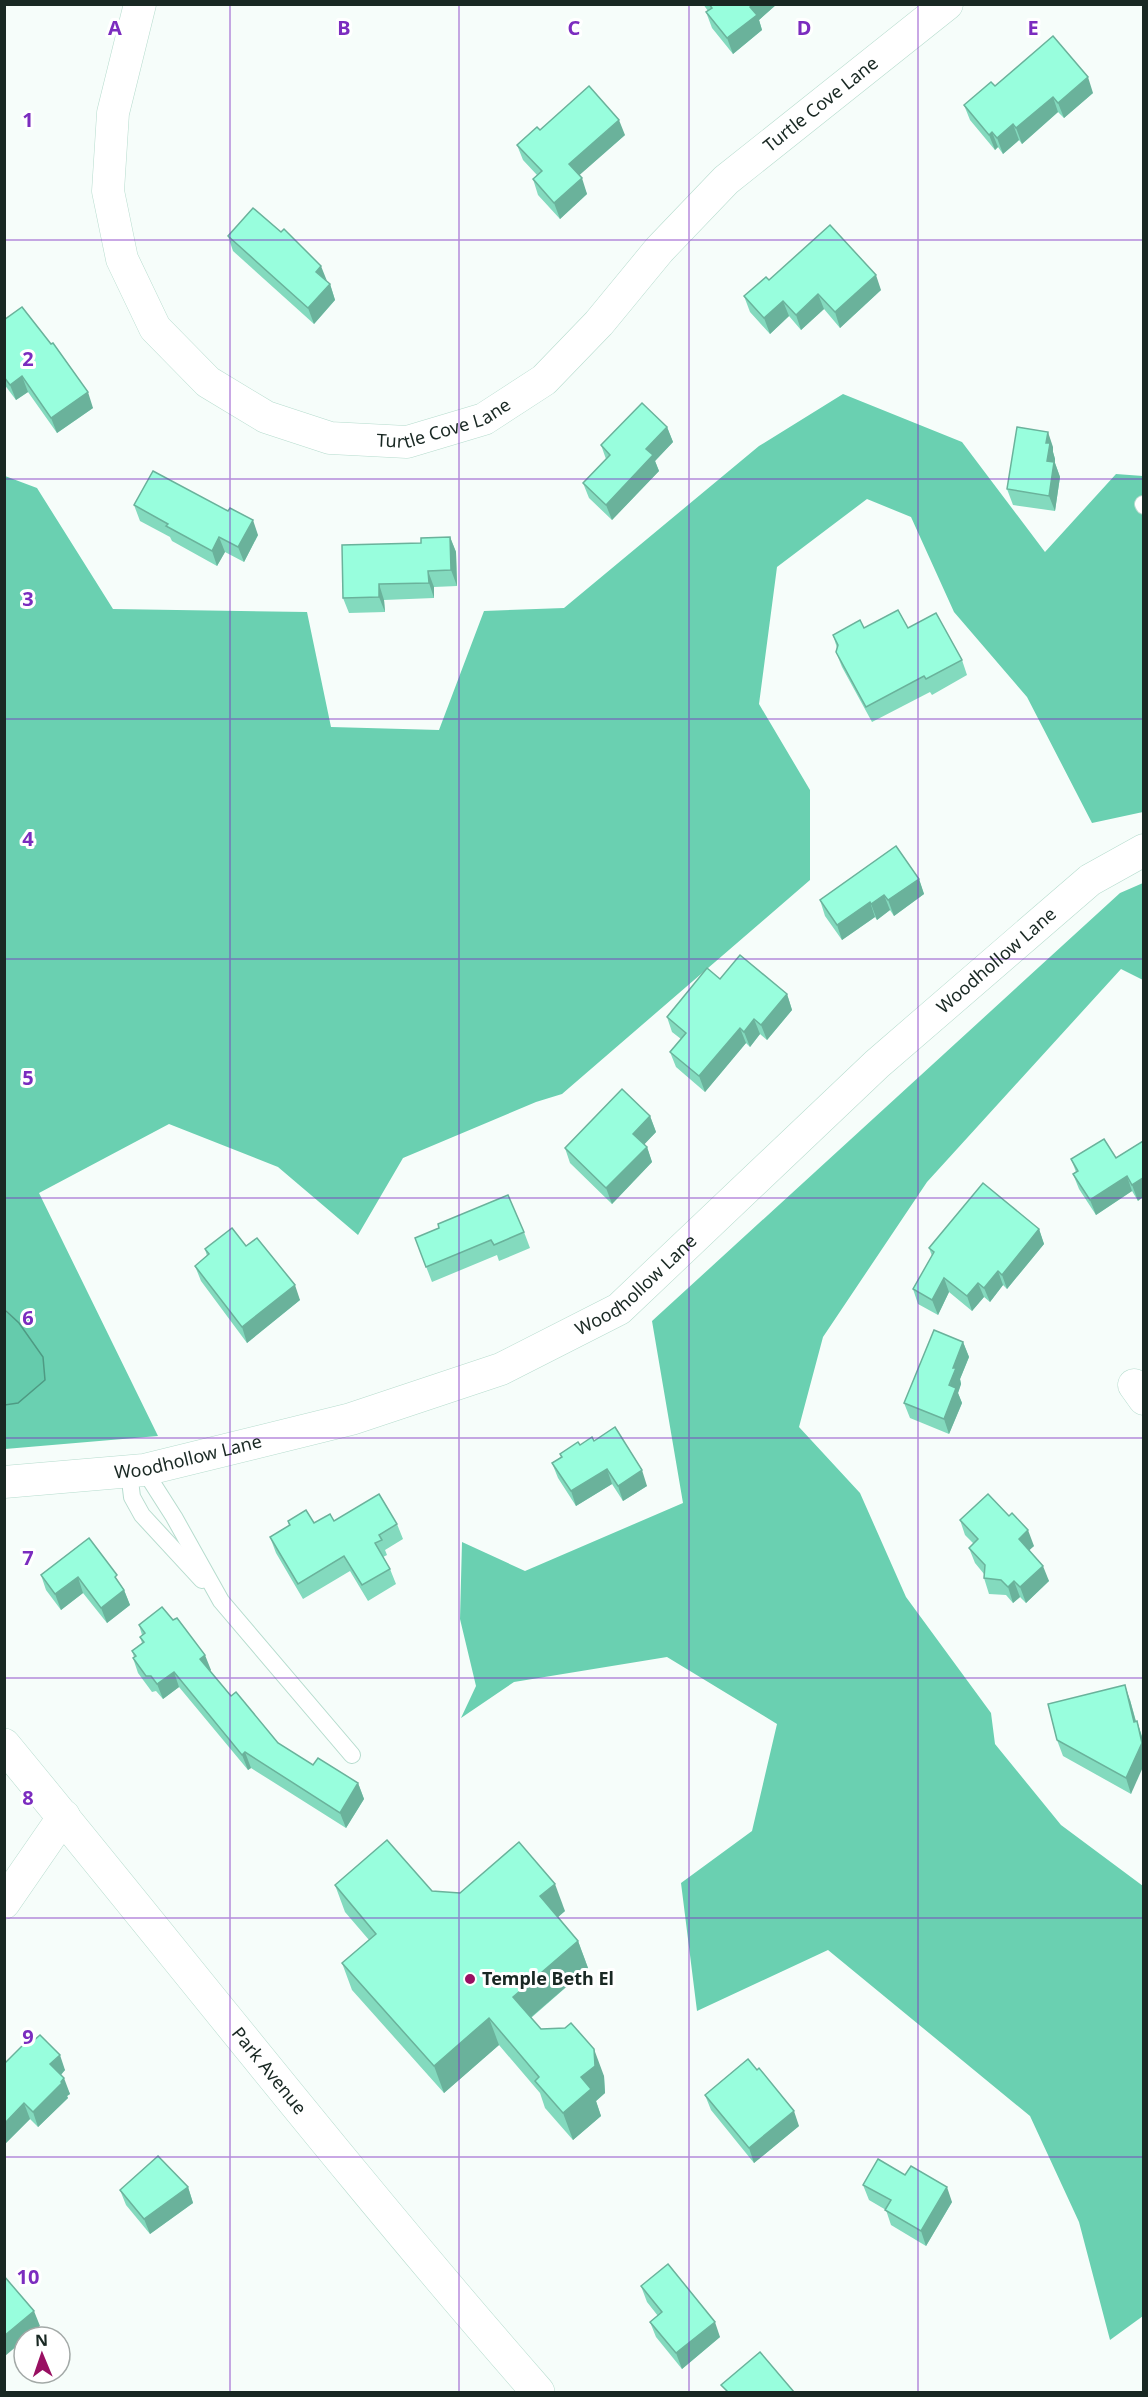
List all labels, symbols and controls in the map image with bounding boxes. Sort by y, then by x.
text: A [108,14,122,41]
text: B [337,14,351,41]
text: C [568,14,581,41]
text: D [797,14,811,41]
text: E [1027,14,1039,41]
street label: Turtle Cove Lane [758,51,883,157]
text: 1 [22,106,34,133]
text: 2 [22,345,34,372]
street label: Turtle Cove Lane [376,392,515,453]
text: 3 [22,585,34,612]
text: 4 [22,825,34,852]
street label: Woodhollow Lane [931,902,1061,1018]
text: 5 [22,1064,34,1091]
street label: Woodhollow Lane [571,1229,701,1340]
text: 6 [22,1304,34,1331]
street label: Woodhollow Lane [113,1428,264,1484]
text: 7 [22,1544,34,1571]
text: 8 [22,1784,34,1811]
place label: Temple Beth El [482,1966,614,1990]
marker: Temple Beth El [463,1972,477,1986]
street label: Park Avenue [227,2022,312,2119]
text: 9 [22,2023,34,2050]
text: 10 [17,2263,39,2290]
north arrow [12,2325,72,2385]
text: N [35,2329,48,2351]

